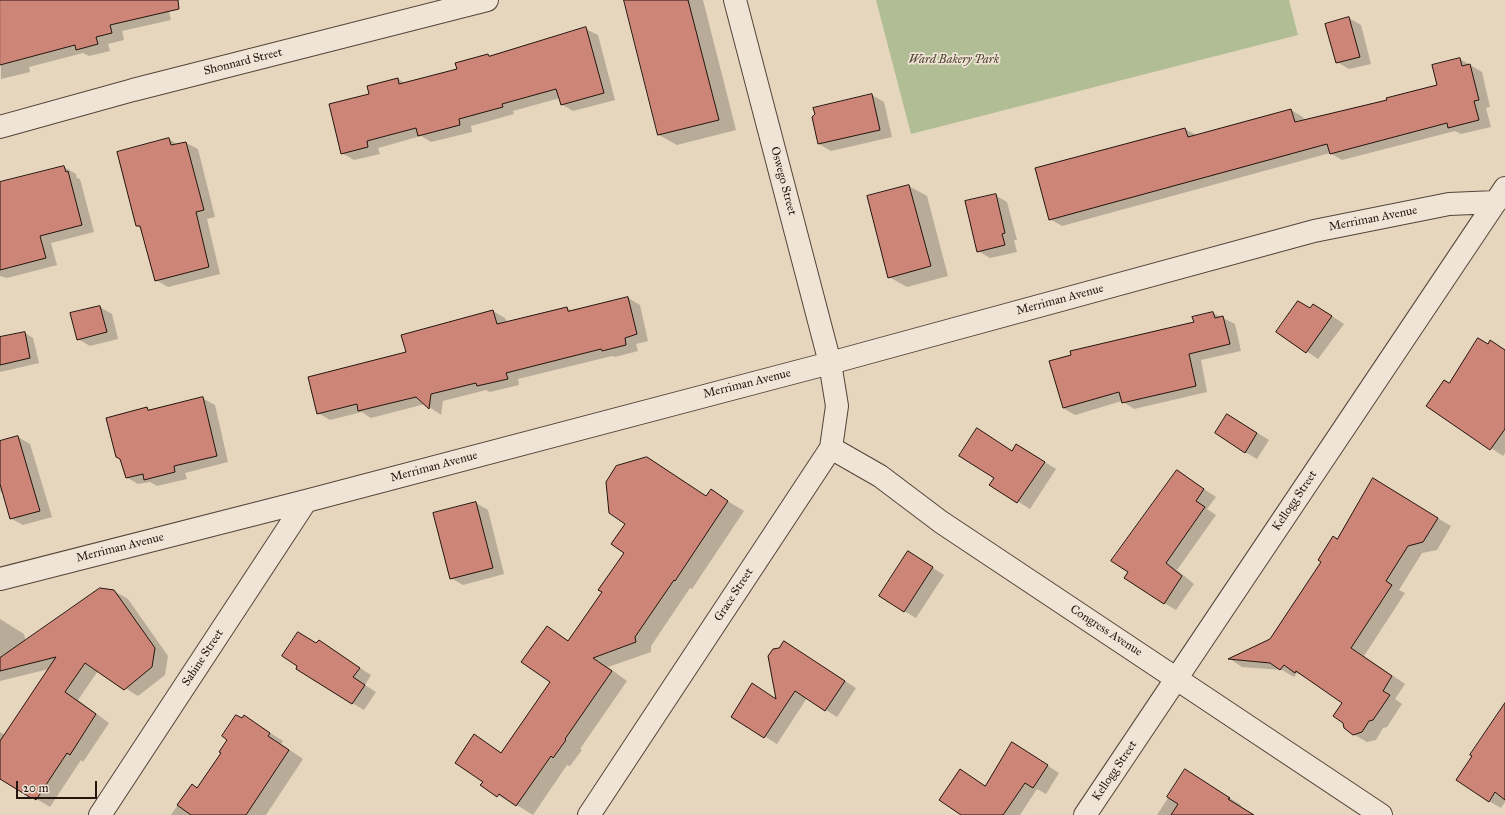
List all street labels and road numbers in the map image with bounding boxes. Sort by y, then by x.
street label: Shonnard Street [202,45,284,79]
street label: Oswego Street [767,145,799,217]
street label: Merriman Avenue [1328,203,1418,235]
street label: Merriman Avenue [1015,281,1105,319]
street label: Merriman Avenue [702,366,792,402]
street label: Merriman Avenue [389,448,479,486]
street label: Kellogg Street [1270,468,1320,534]
street label: Merriman Avenue [75,530,165,566]
street label: Grace Street [711,566,757,624]
street label: Congress Avenue [1067,602,1145,660]
street label: Sabine Street [179,627,227,689]
street label: Kellogg Street [1090,738,1140,804]

